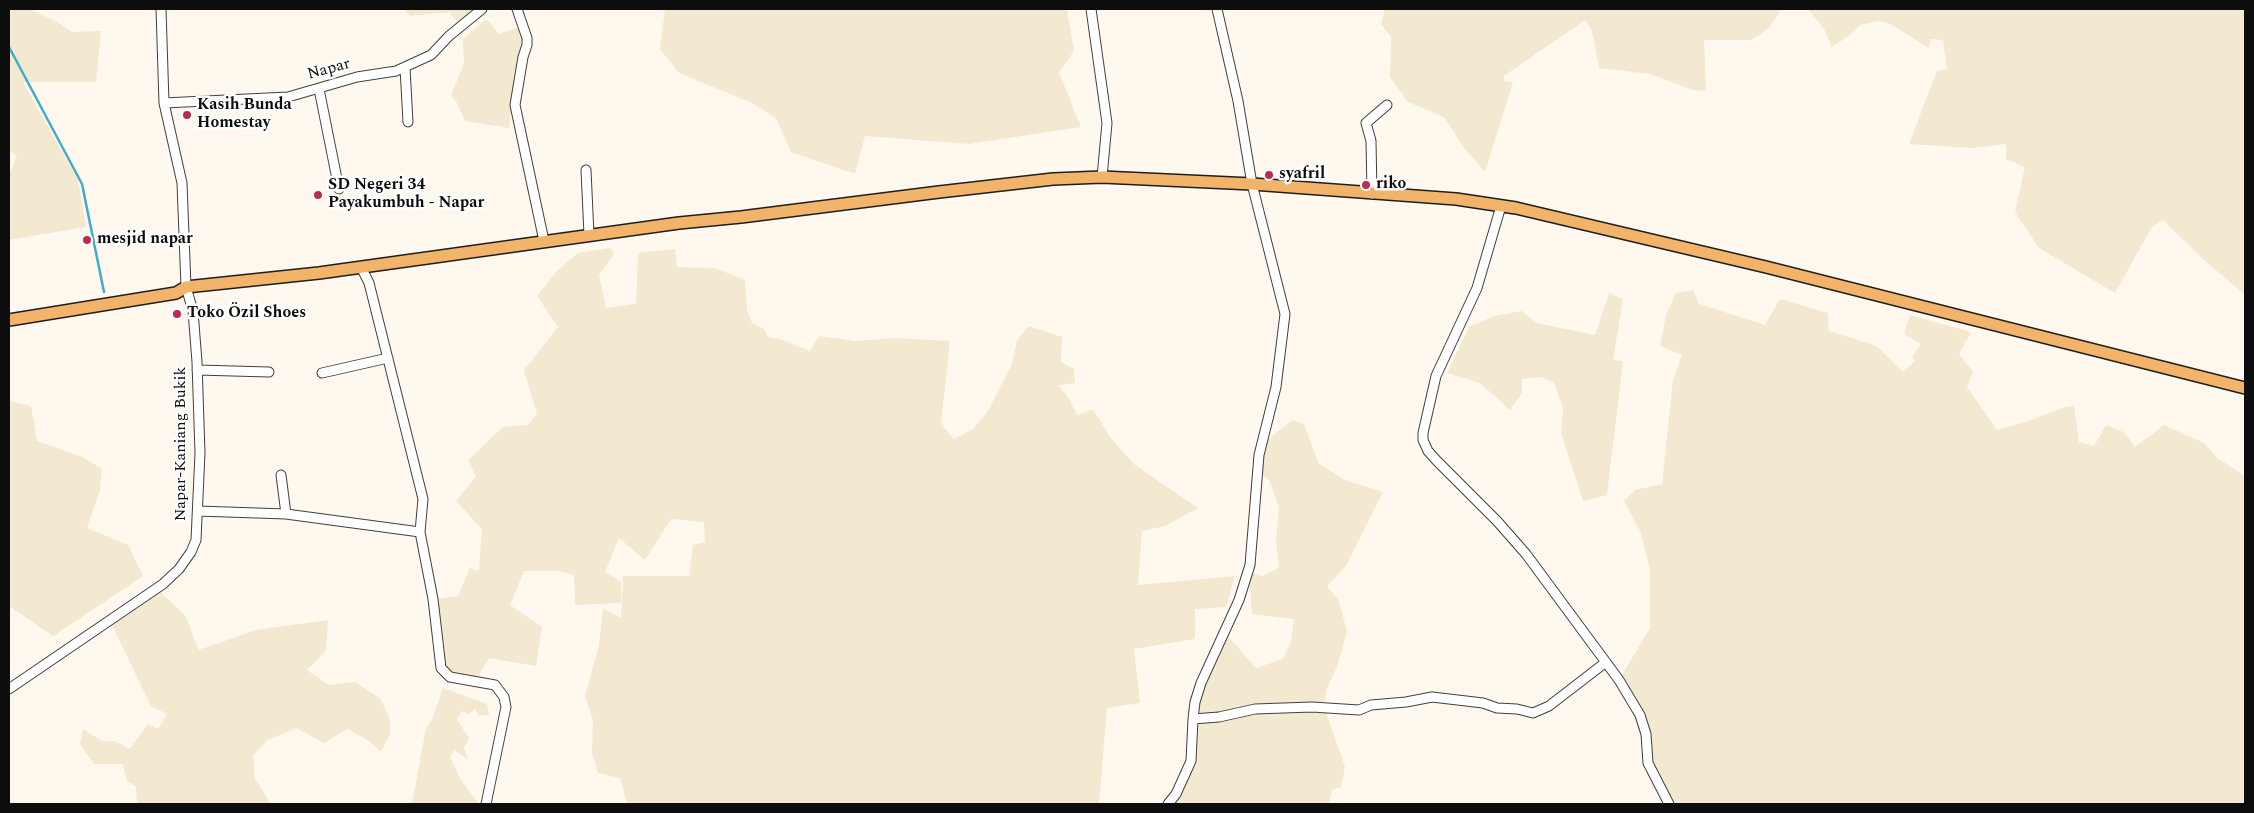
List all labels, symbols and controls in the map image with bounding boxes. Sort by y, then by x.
street label: Napar [305,55,353,85]
place label: Kasih Bunda Homestay [197,96,292,134]
marker: Kasih Bunda Homestay [181,109,193,121]
place label: syafril [1279,165,1325,185]
marker: syafril [1263,169,1275,181]
place label: riko [1376,175,1406,195]
place label: SD Negeri 34 Payakumbuh - Napar [328,176,484,214]
marker: riko [1360,179,1372,191]
marker: SD Negeri 34 Payakumbuh - Napar [312,189,324,201]
place label: mesjid napar [97,230,193,250]
marker: mesjid napar [81,234,93,246]
place label: Toko Özil Shoes [187,304,306,324]
marker: Toko Özil Shoes [171,308,183,320]
street label: Napar-Kaniang Bukik [172,367,192,521]

